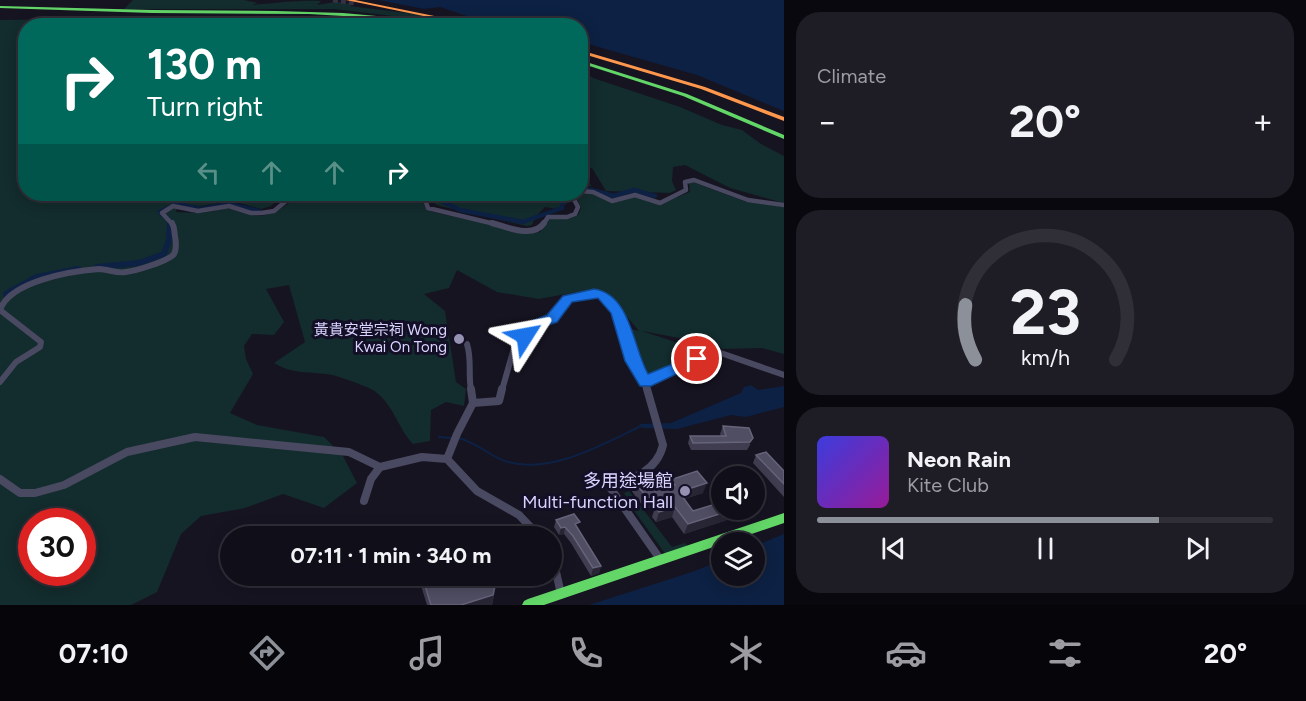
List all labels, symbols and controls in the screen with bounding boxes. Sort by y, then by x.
text: 130 m [147,39,262,90]
icon: right [48,42,126,120]
text: Climate [817,64,886,88]
text: Turn right [147,90,263,123]
text: 20° [1009,94,1081,148]
text: − [817,102,838,141]
text: + [1252,102,1273,141]
icon: left [192,156,225,189]
icon: ahead [255,156,288,189]
icon: ahead [318,156,351,189]
icon: right [381,156,414,189]
text: 23 [1010,275,1080,350]
position arrow [493,304,557,368]
place label: 黃貴安堂宗祠 Wong Kwai On Tong [314,321,447,356]
marker: 黃貴安堂宗祠 Wong Kwai On Tong [452,332,466,346]
pin [671,333,722,384]
icon: arrive [680,342,713,375]
text: km/h [1021,345,1069,370]
text: Neon Rain [907,446,1011,473]
map controls [711,466,765,586]
button: sound [711,466,765,520]
place label: 多用途場館 Multi-function Hall [522,470,673,513]
text: Kite Club [907,473,989,497]
marker: 多用途場館 Multi-function Hall [678,484,692,498]
speed limit sign: 30 [18,508,96,586]
button: layers [711,532,765,586]
icon: previous [877,532,910,565]
icon: pause [1029,532,1062,565]
icon: next [1181,532,1214,565]
text: 07:11 · 1 min · 340 m [291,542,491,569]
icon: directions [246,632,288,674]
icon: music [406,632,448,674]
icon: phone [565,632,607,674]
icon: climate [725,632,767,674]
icon: car [885,632,927,674]
icon: filters [1044,632,1086,674]
text: 07:10 [59,637,128,670]
text: 20° [1204,637,1247,670]

